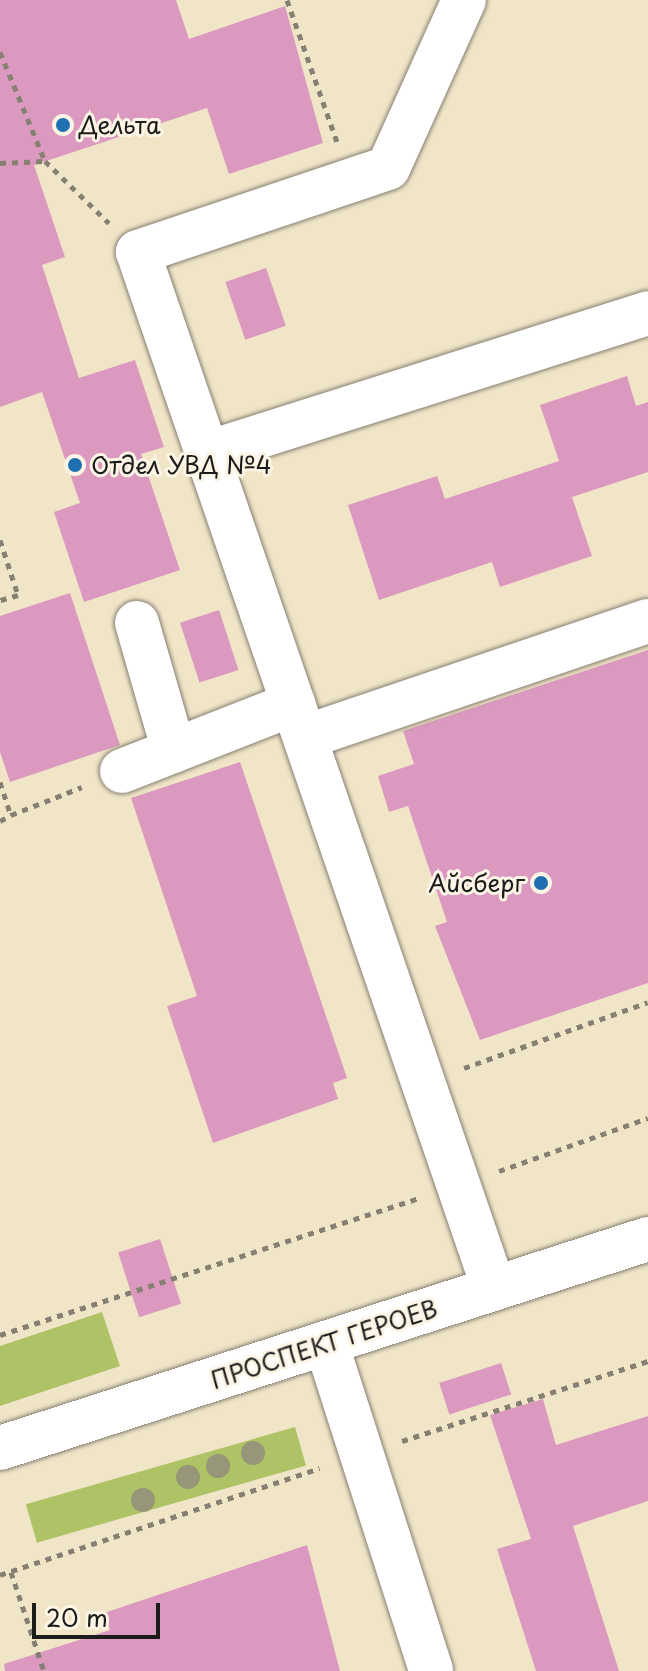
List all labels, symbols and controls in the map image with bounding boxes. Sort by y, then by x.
place label: Дельта [79,111,161,139]
marker: Дельта [54,116,72,134]
place label: Отдел УВД №4 [91,451,274,479]
marker: Отдел УВД №4 [66,456,84,474]
place label: Айсберг [428,869,525,897]
marker: Айсберг [532,874,550,892]
street label: ПРОСПЕКТ ГЕРОЕВ [207,1294,441,1394]
scale bar [36,1587,164,1637]
text: 20 m [46,1599,108,1635]

